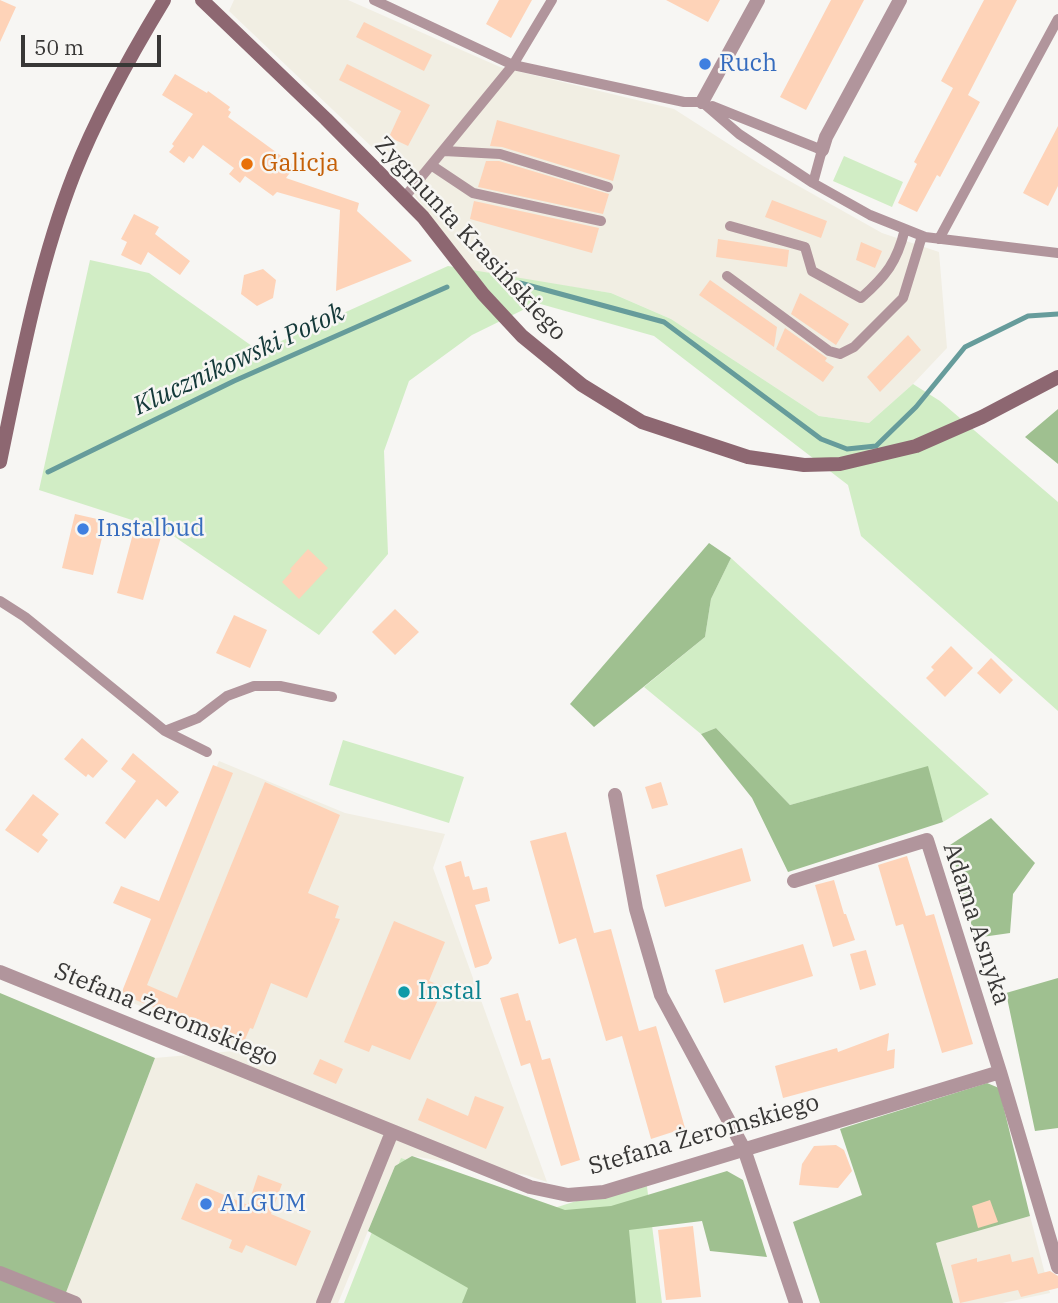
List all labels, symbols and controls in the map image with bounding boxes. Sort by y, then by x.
scale bar [24,21,164,65]
text: 50 m [34,33,84,61]
place label: Ruch [719,50,777,78]
marker: Ruch [697,56,713,72]
street label: Zygmunta Krasińskiego [368,131,572,347]
place label: Galicja [261,150,339,178]
marker: Galicja [239,156,255,172]
water label: Klucznikowski Potok [128,297,350,423]
place label: Instalbud [97,515,205,543]
marker: Instalbud [75,521,91,537]
street label: Adama Asnyka [936,839,1016,1009]
street label: Stefana Żeromskiego [50,957,282,1073]
place label: Instal [418,978,482,1006]
marker: Instal [396,984,412,1000]
street label: Stefana Żeromskiego [585,1088,823,1182]
place label: ALGUM [220,1190,306,1218]
marker: ALGUM [198,1196,214,1212]

